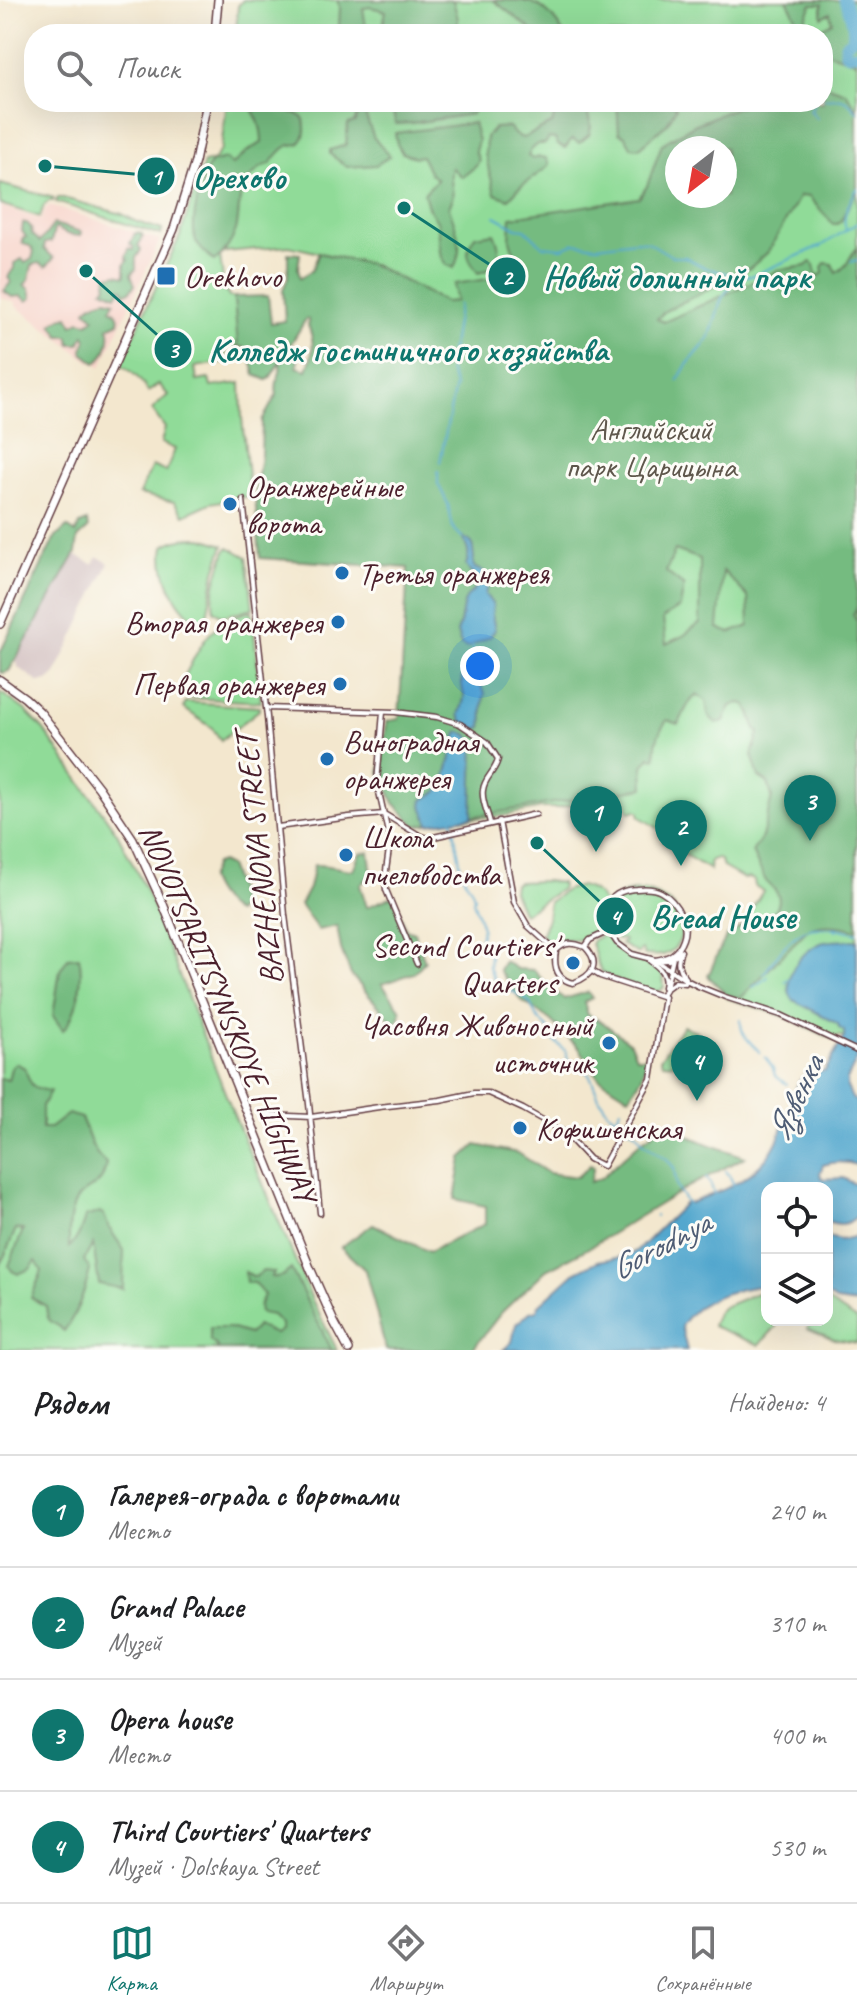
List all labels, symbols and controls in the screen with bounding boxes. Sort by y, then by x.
search box [24,24,833,112]
icon: search [52,46,96,90]
text: Поиск [116,49,179,87]
north arrow [665,136,737,208]
callout: Орехово [136,147,301,205]
text: Орехово [192,155,287,198]
text: 1 [151,162,165,192]
callout: Новый долинный парк [487,247,827,305]
text: Новый долинный парк [543,255,813,298]
place label: Orekhovo [184,256,283,297]
text: 2 [502,262,515,292]
marker: Orekhovo [155,265,177,287]
callout: Колледж гостиничного хозяйcтва [153,320,622,378]
text: Колледж гостиничного хозяйcтва [209,328,610,372]
text: 3 [168,335,181,365]
park label: Английский парк Царицына [565,409,739,487]
place label: Оранжерейные ворота [246,466,405,544]
marker: Оранжерейные ворота [221,495,239,513]
place label: Третья оранжерея [358,553,550,594]
marker: Третья оранжерея [333,564,351,582]
place label: Вторая оранжерея [125,602,324,643]
marker: Вторая оранжерея [329,613,347,631]
your location [460,646,500,686]
place label: Первая оранжерея [133,664,326,705]
marker: Первая оранжерея [331,675,349,693]
place label: Виноградная оранжерея [343,721,480,799]
street label: BAZHENOVA STREET [225,723,293,987]
marker: Виноградная оранжерея [318,750,336,768]
pin: 3 [784,775,836,841]
pin: 1 [570,786,622,852]
pin: 2 [655,800,707,866]
street label: NOVOTSARITSYNSKOYE HIGHWAY [130,817,328,1213]
place label: Школа пчеловодства [362,817,503,895]
marker: Школа пчеловодства [337,846,355,864]
callout: Bread House [595,887,812,945]
text: Bread House [651,895,798,938]
text: 4 [610,902,624,932]
place label: Second Courtiers' Quarters [371,925,563,1003]
marker: Second Courtiers' Quarters [564,954,582,972]
place label: Часовня Живоносный источник [360,1005,595,1083]
marker: Часовня Живоносный источник [600,1034,618,1052]
pin: 4 [671,1035,723,1101]
water label: Язвенка [757,1046,836,1148]
place label: Кофишенская [536,1108,683,1149]
marker: Кофишенская [511,1119,529,1137]
map controls [761,1182,833,1326]
button: locate [761,1182,833,1254]
water label: Gorodnya [603,1199,721,1289]
button: layers [761,1254,833,1326]
text: Рядом [32,1381,108,1424]
text: Найдено: 4 [728,1386,825,1419]
text: Галерея-ограда с воротами [108,1476,398,1514]
text: 1 [52,1495,64,1528]
text: 240 m [769,1495,825,1528]
text: Место [108,1514,170,1547]
text: Grand Palace [108,1588,243,1626]
text: 2 [52,1607,64,1640]
text: 310 m [769,1607,825,1640]
text: Музей [108,1626,162,1659]
text: Opera house [108,1700,232,1738]
text: 3 [52,1719,64,1752]
text: 400 m [769,1719,825,1752]
text: Место [108,1738,170,1771]
text: Third Courtiers' Quarters [108,1812,368,1850]
text: 4 [52,1831,64,1864]
text: 530 m [769,1831,825,1864]
text: Музей · Dolskaya Street [108,1850,319,1883]
tab: Карта [106,1921,157,1997]
tab: Маршрут [370,1921,442,1997]
tab: Сохранённые [655,1921,751,1997]

